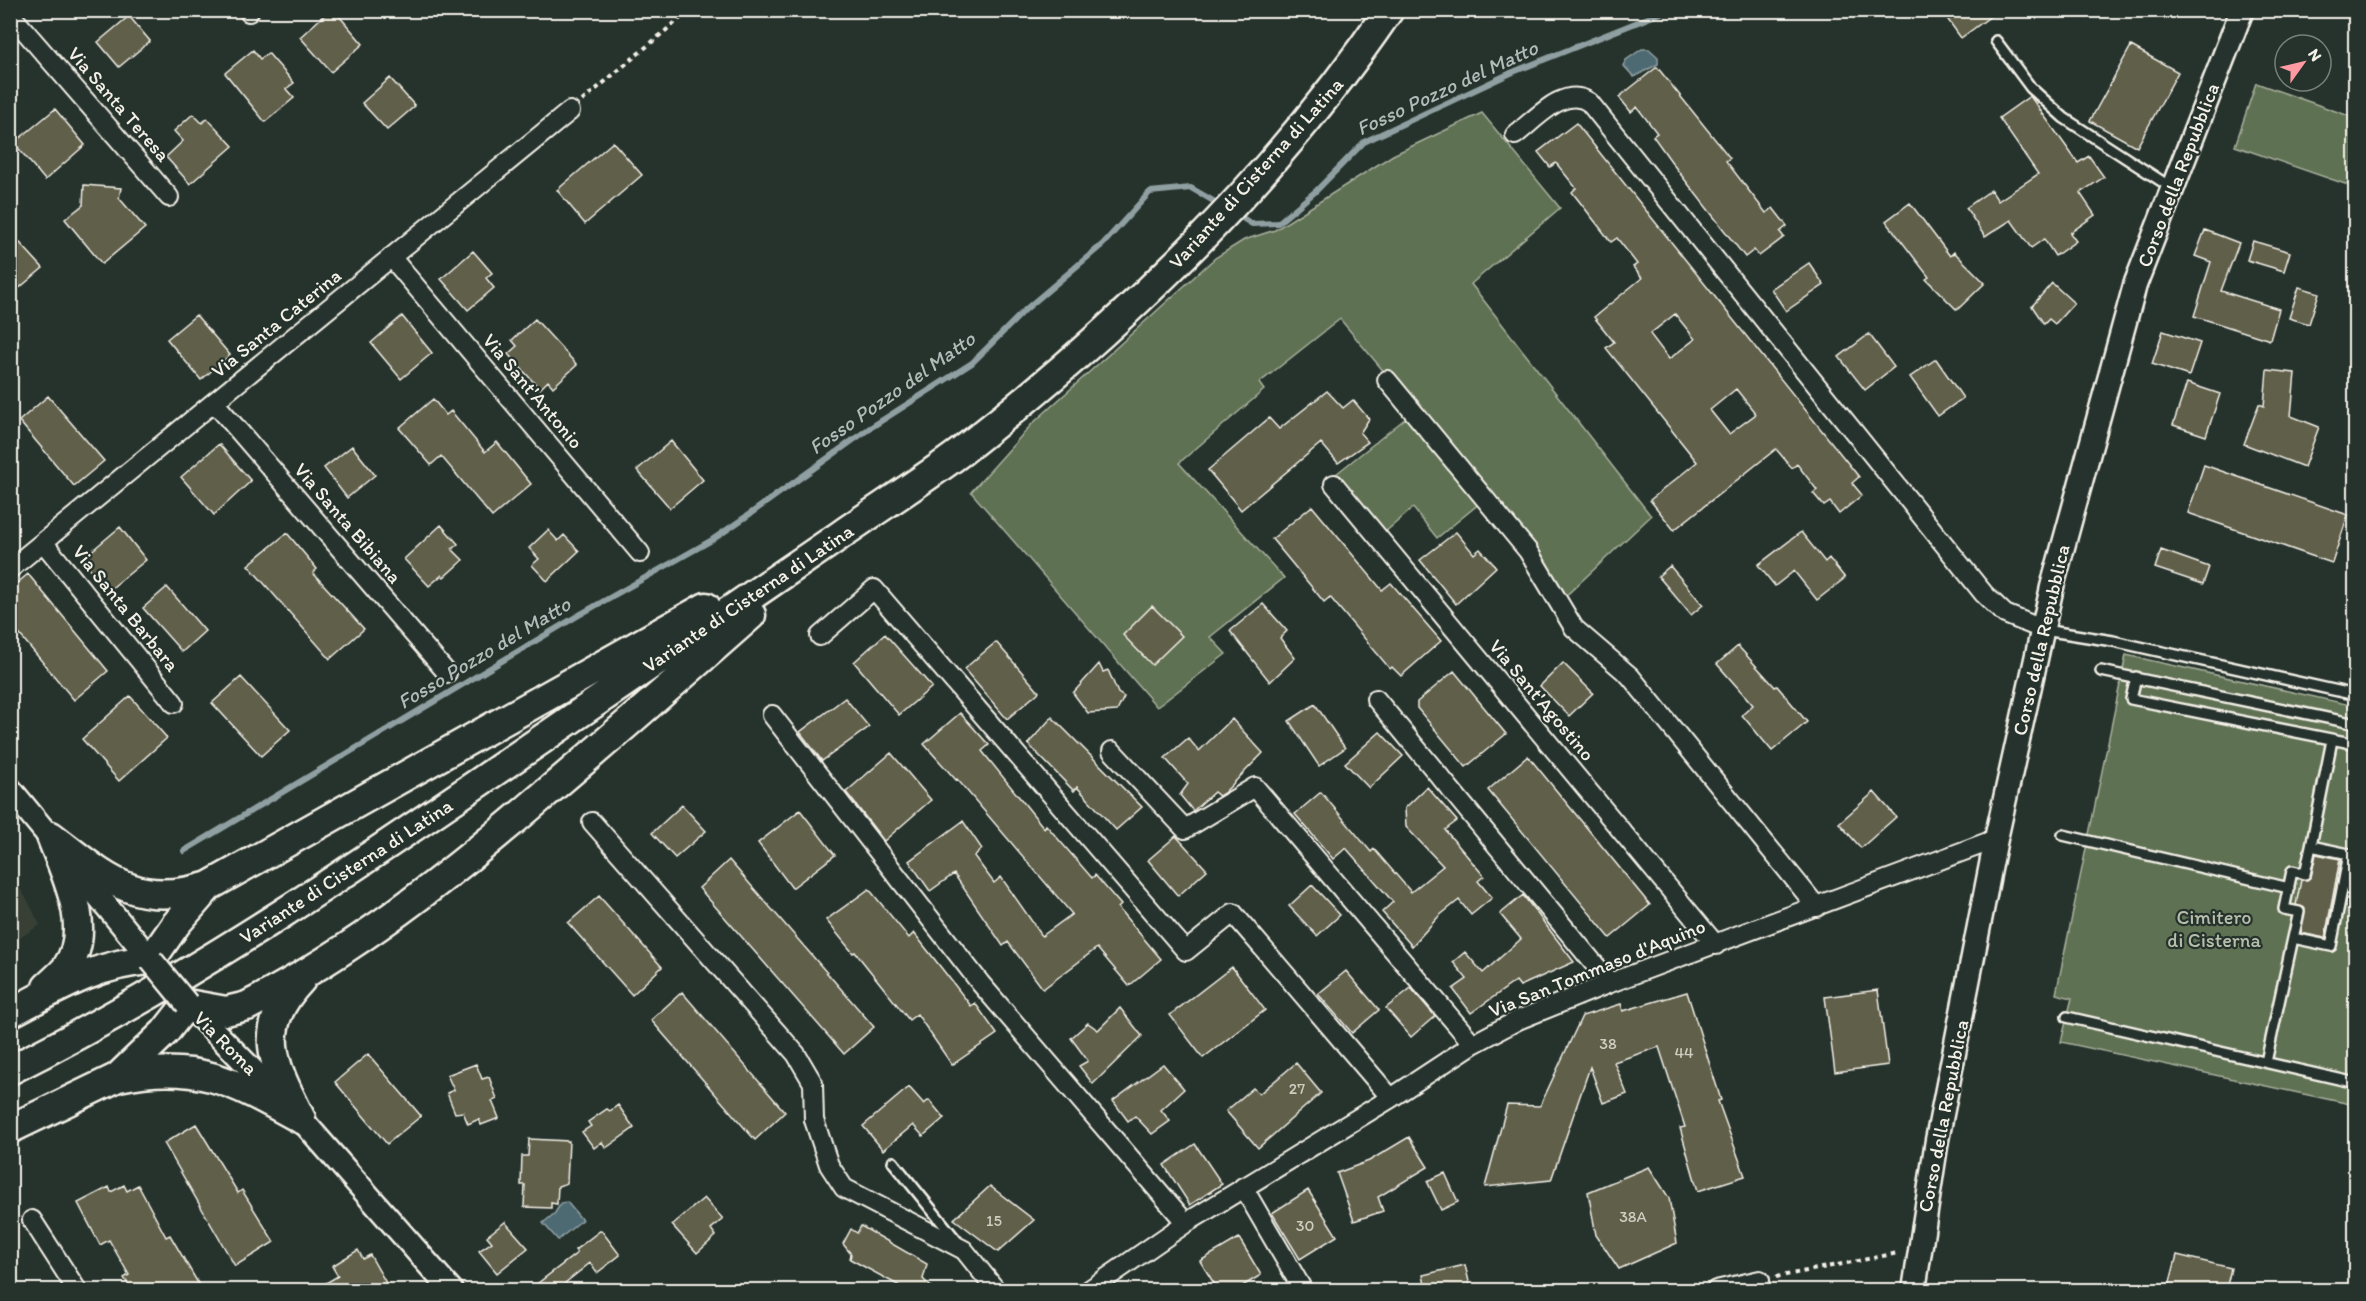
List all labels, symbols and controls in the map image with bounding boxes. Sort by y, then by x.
north arrow [2273,33,2333,93]
water label: Fosso Pozzo del Matto [1352,34,1543,141]
street label: Via Santa Teresa [63,42,176,167]
text: N [2304,45,2326,65]
street label: Variante di Cisterna di Latina [1164,72,1349,274]
street label: Corso della Repubblica [2132,79,2224,271]
street label: Via Santa Caterina [206,263,346,383]
water label: Fosso Pozzo del Matto [804,325,981,459]
street label: Via Sant'Antonio [478,328,588,454]
street label: Via Santa Bibiana [289,458,407,588]
street label: Variante di Cisterna di Latina [638,518,858,678]
street label: Via Santa Barbara [68,540,185,677]
street label: Corso della Repubblica [2007,542,2075,738]
water label: Fosso Pozzo del Matto [393,590,576,714]
street label: Via Sant'Agostino [1484,634,1600,766]
street label: Variante di Cisterna di Latina [235,793,458,949]
park label: Cimitero di Cisterna [2167,905,2261,952]
street label: Via San Tommaso d'Aquino [1485,914,1709,1022]
street label: Via Roma [189,1006,264,1081]
street label: Corso della Repubblica [1913,1018,1973,1214]
house number: 38 [1599,1034,1617,1053]
house number: 44 [1674,1043,1694,1062]
house number: 27 [1289,1079,1305,1098]
house number: 38A [1619,1207,1647,1226]
house number: 15 [986,1211,1002,1230]
house number: 30 [1296,1216,1314,1235]

